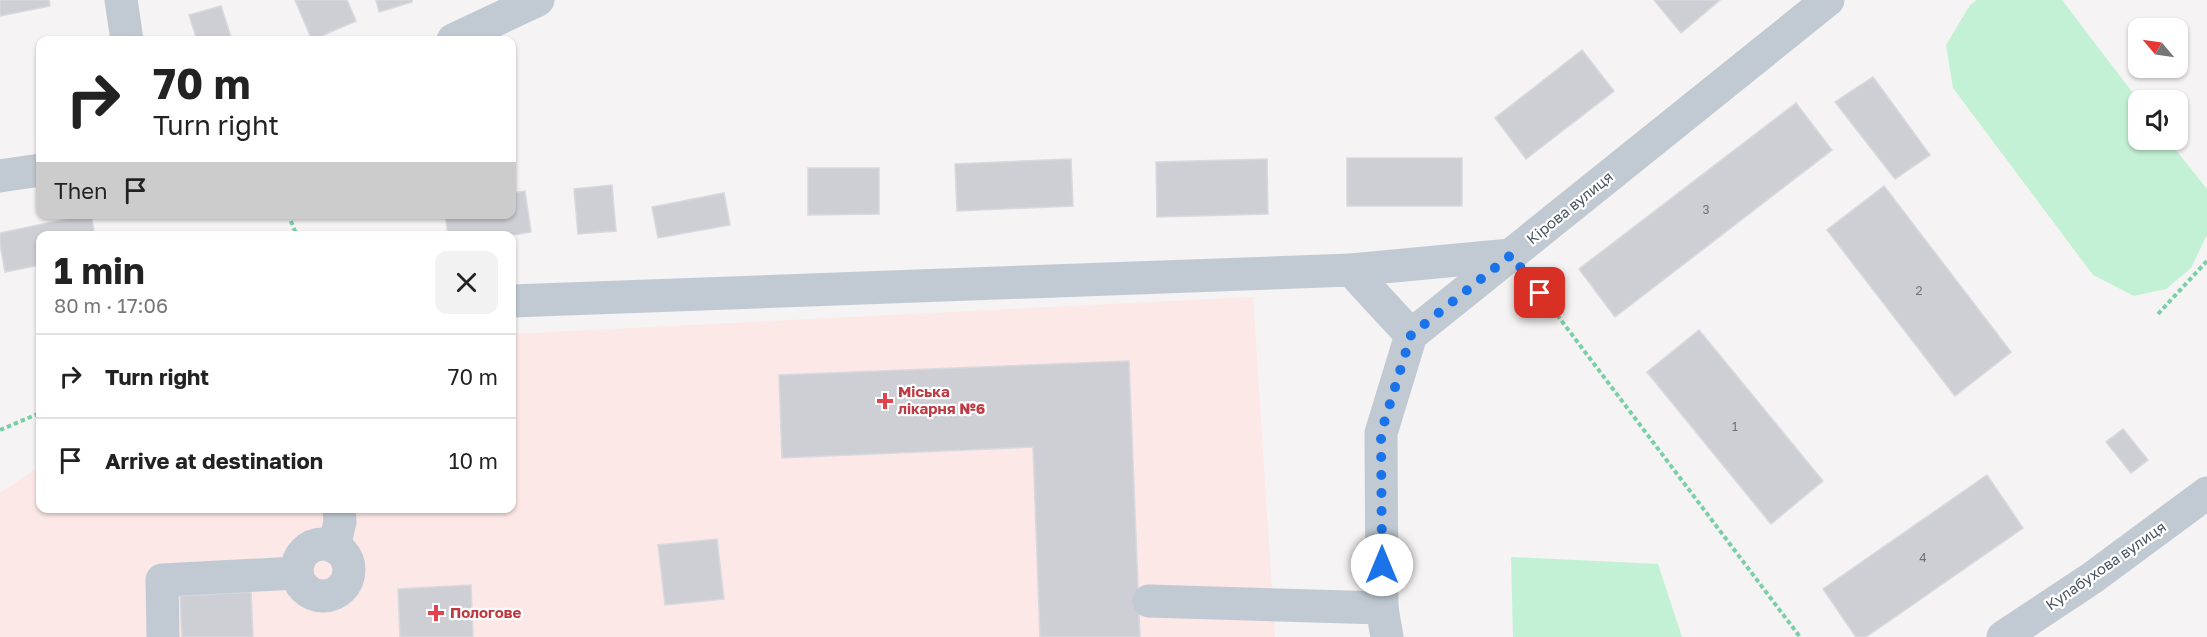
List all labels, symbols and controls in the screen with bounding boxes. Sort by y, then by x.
north arrow [2128,18,2188,78]
map controls [2128,18,2188,150]
text: 70 m [153,58,250,108]
icon: right [54,60,132,138]
button: sound [2128,90,2188,150]
text: Turn right [153,109,279,141]
street label: Кірова вулиця [1523,167,1616,247]
icon: arrive [119,174,152,207]
text: Then [54,177,107,204]
house number: 3 [1702,202,1710,217]
text: 1 min [54,249,145,292]
button: close [435,251,498,314]
pin [1514,267,1565,318]
icon: arrive [1523,276,1556,309]
house number: 2 [1916,283,1923,298]
text: 80 m · 17:06 [54,293,168,317]
icon: right [54,360,87,393]
text: Turn right [105,363,209,390]
text: 70 m [448,363,498,390]
place label: Міська лікарня №6 [898,382,985,417]
marker: Міська лікарня №6 [876,392,894,410]
house number: 1 [1732,419,1738,434]
icon: arrive [54,444,87,477]
text: Arrive at destination [105,447,323,474]
text: 10 m [449,447,498,474]
street label: Кулабухова вулиця [2042,517,2169,613]
position arrow [1350,533,1414,597]
house number: 4 [1919,550,1927,565]
place label: Пологове [450,603,521,621]
marker: Пологове [427,604,445,622]

